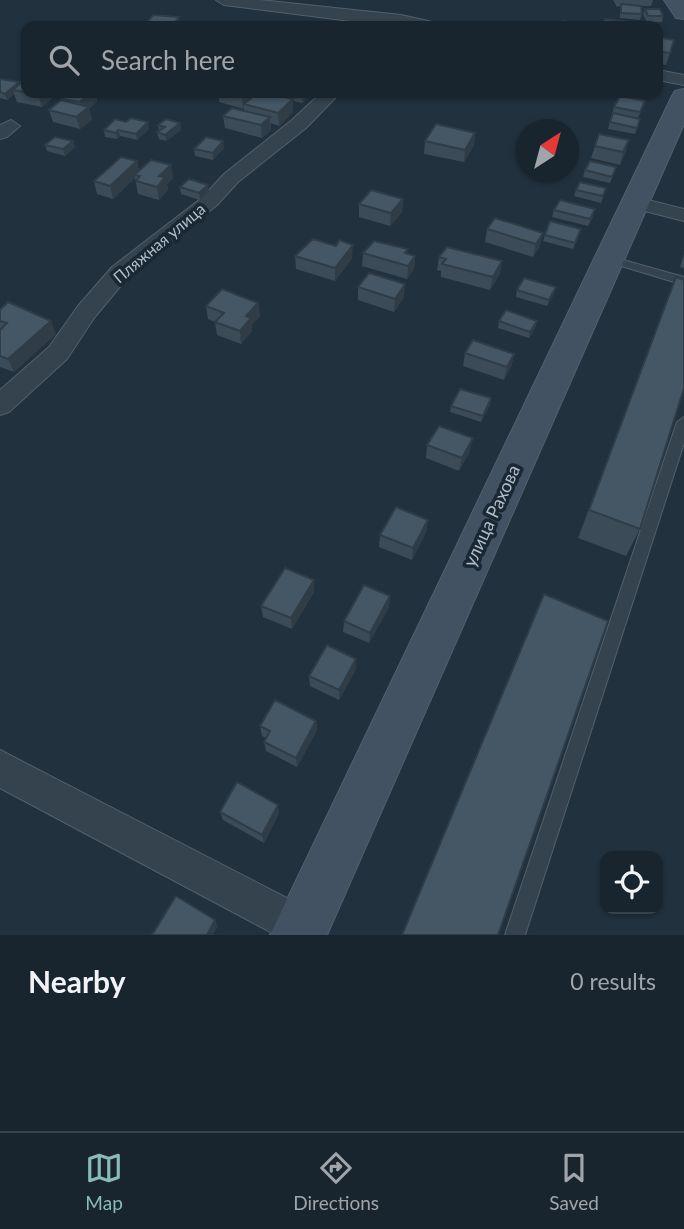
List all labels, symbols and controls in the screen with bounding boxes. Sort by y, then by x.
search box [21,21,663,98]
icon: search [45,41,83,79]
text: Search here [101,44,235,76]
north arrow [516,119,579,182]
street label: Пляжная улица [109,199,209,287]
street label: улица Рахова [458,461,524,570]
map controls [600,851,663,914]
button: locate [600,851,663,914]
text: Nearby [28,963,126,999]
text: 0 results [570,967,656,995]
tab: Map [85,1149,123,1214]
tab: Directions [293,1149,379,1214]
tab: Saved [549,1149,599,1214]

